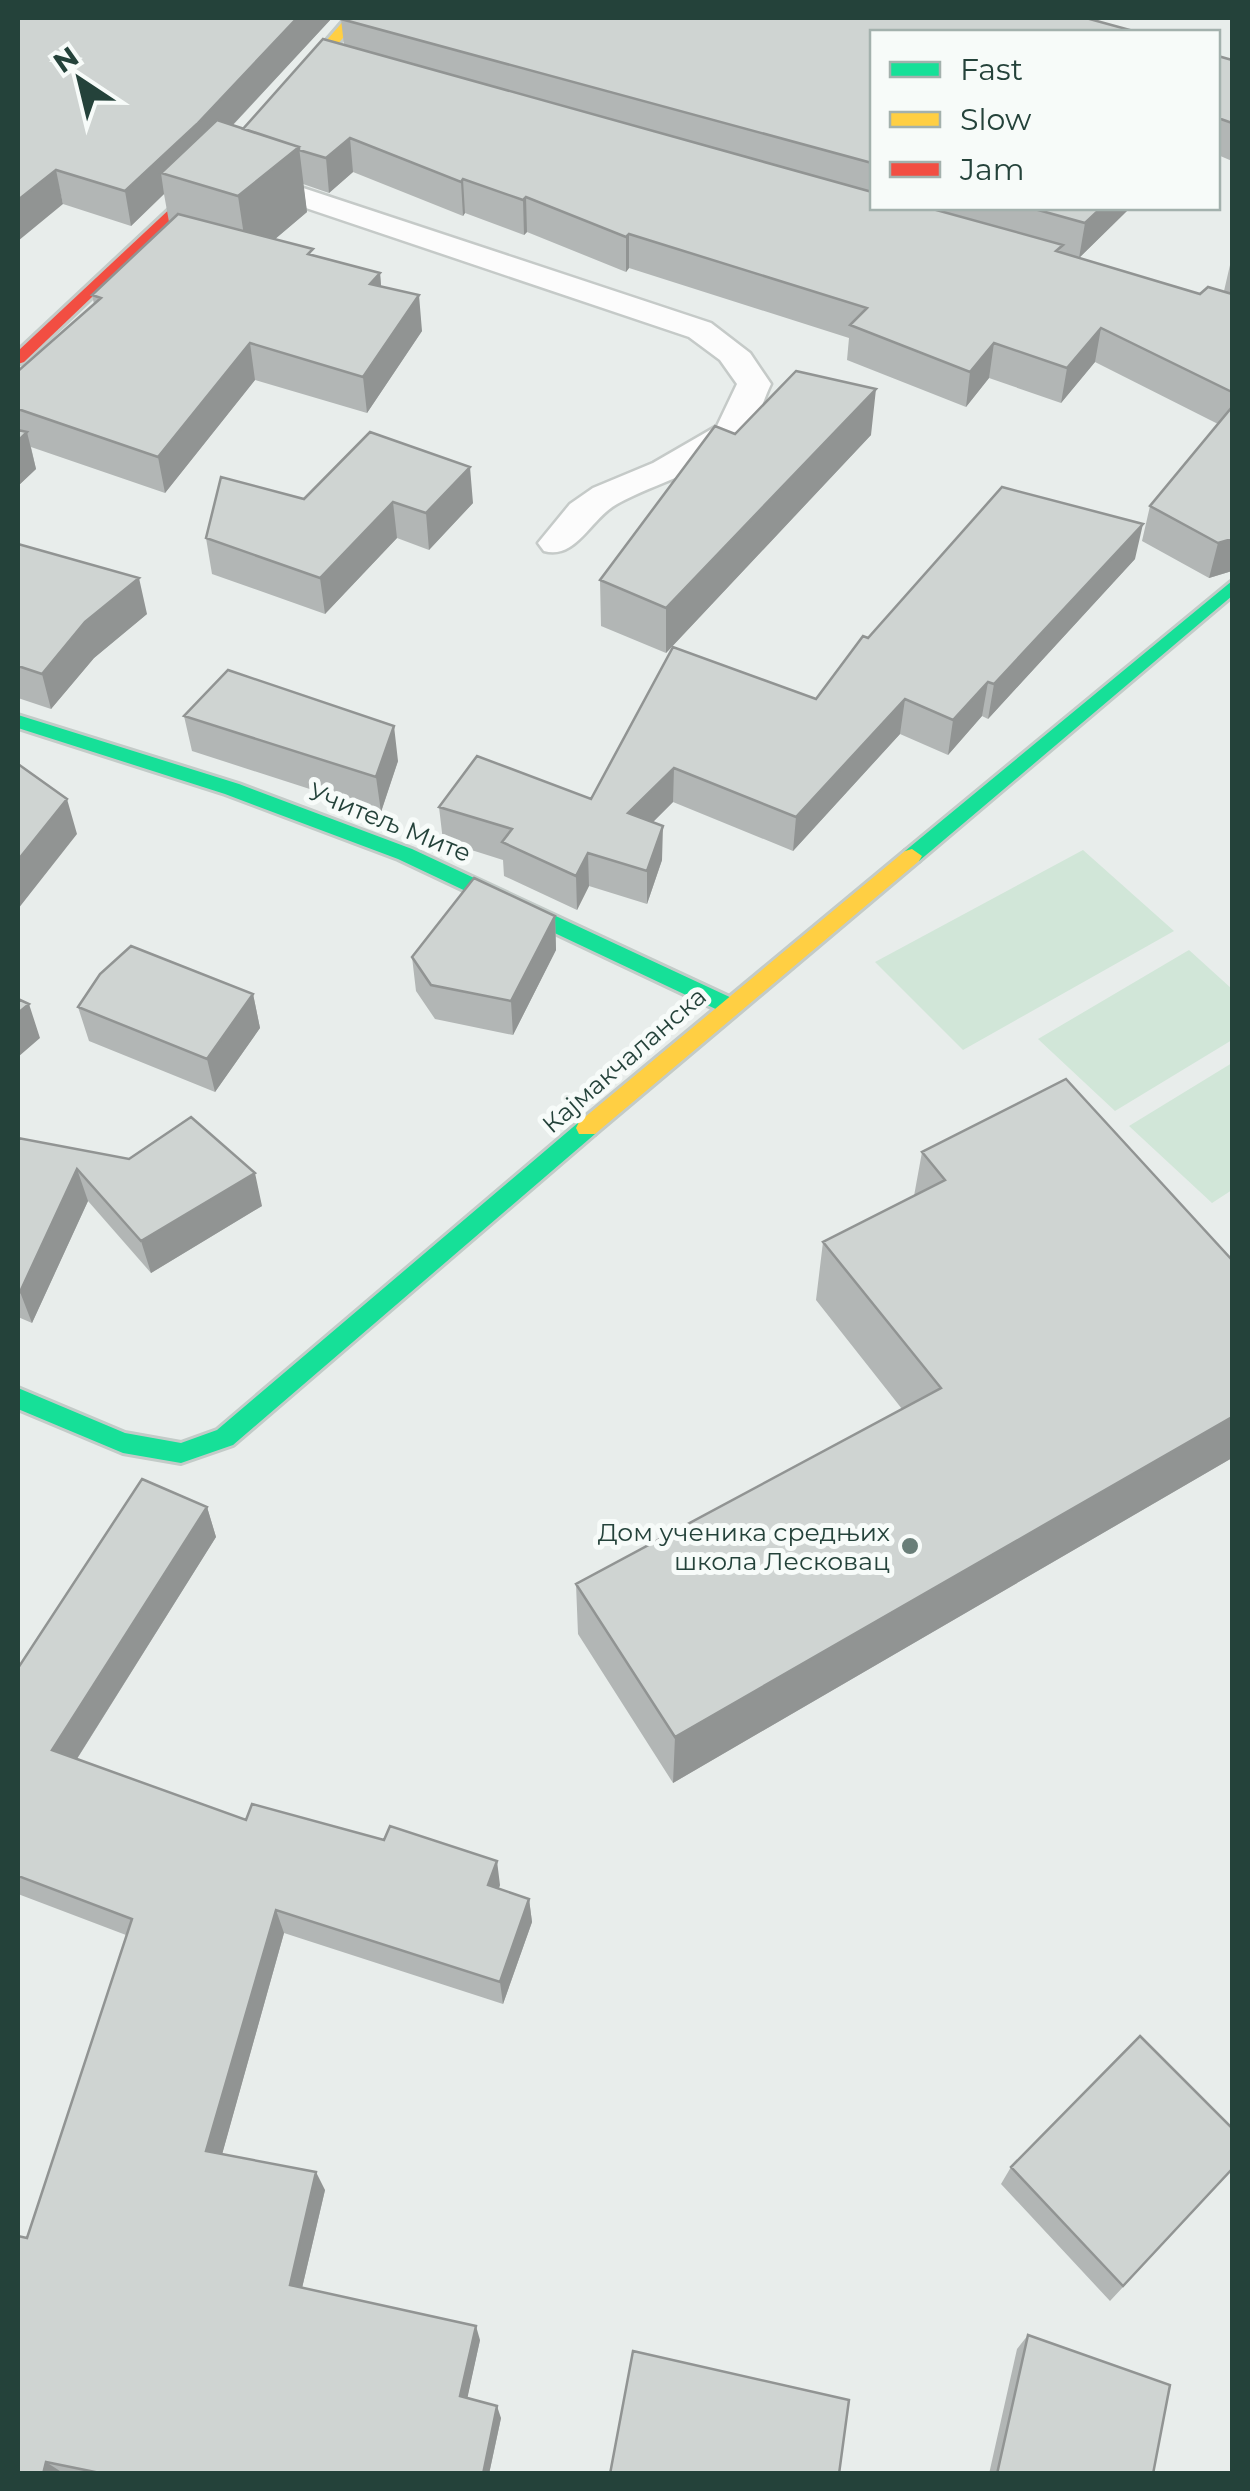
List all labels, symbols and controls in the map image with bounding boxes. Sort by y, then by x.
north arrow [30,30,130,130]
legend [870,30,1220,210]
text: N [47,39,85,80]
text: Fast [960,51,1023,88]
text: Slow [960,101,1032,138]
text: Jam [959,151,1025,188]
street label: Учитељ Мите [304,776,476,868]
street label: Кајмакчаланска [536,981,712,1139]
place label: Дом ученика средњих школа Лесковац [598,1517,890,1576]
marker: Дом ученика средњих школа Лесковац [899,1535,921,1557]

